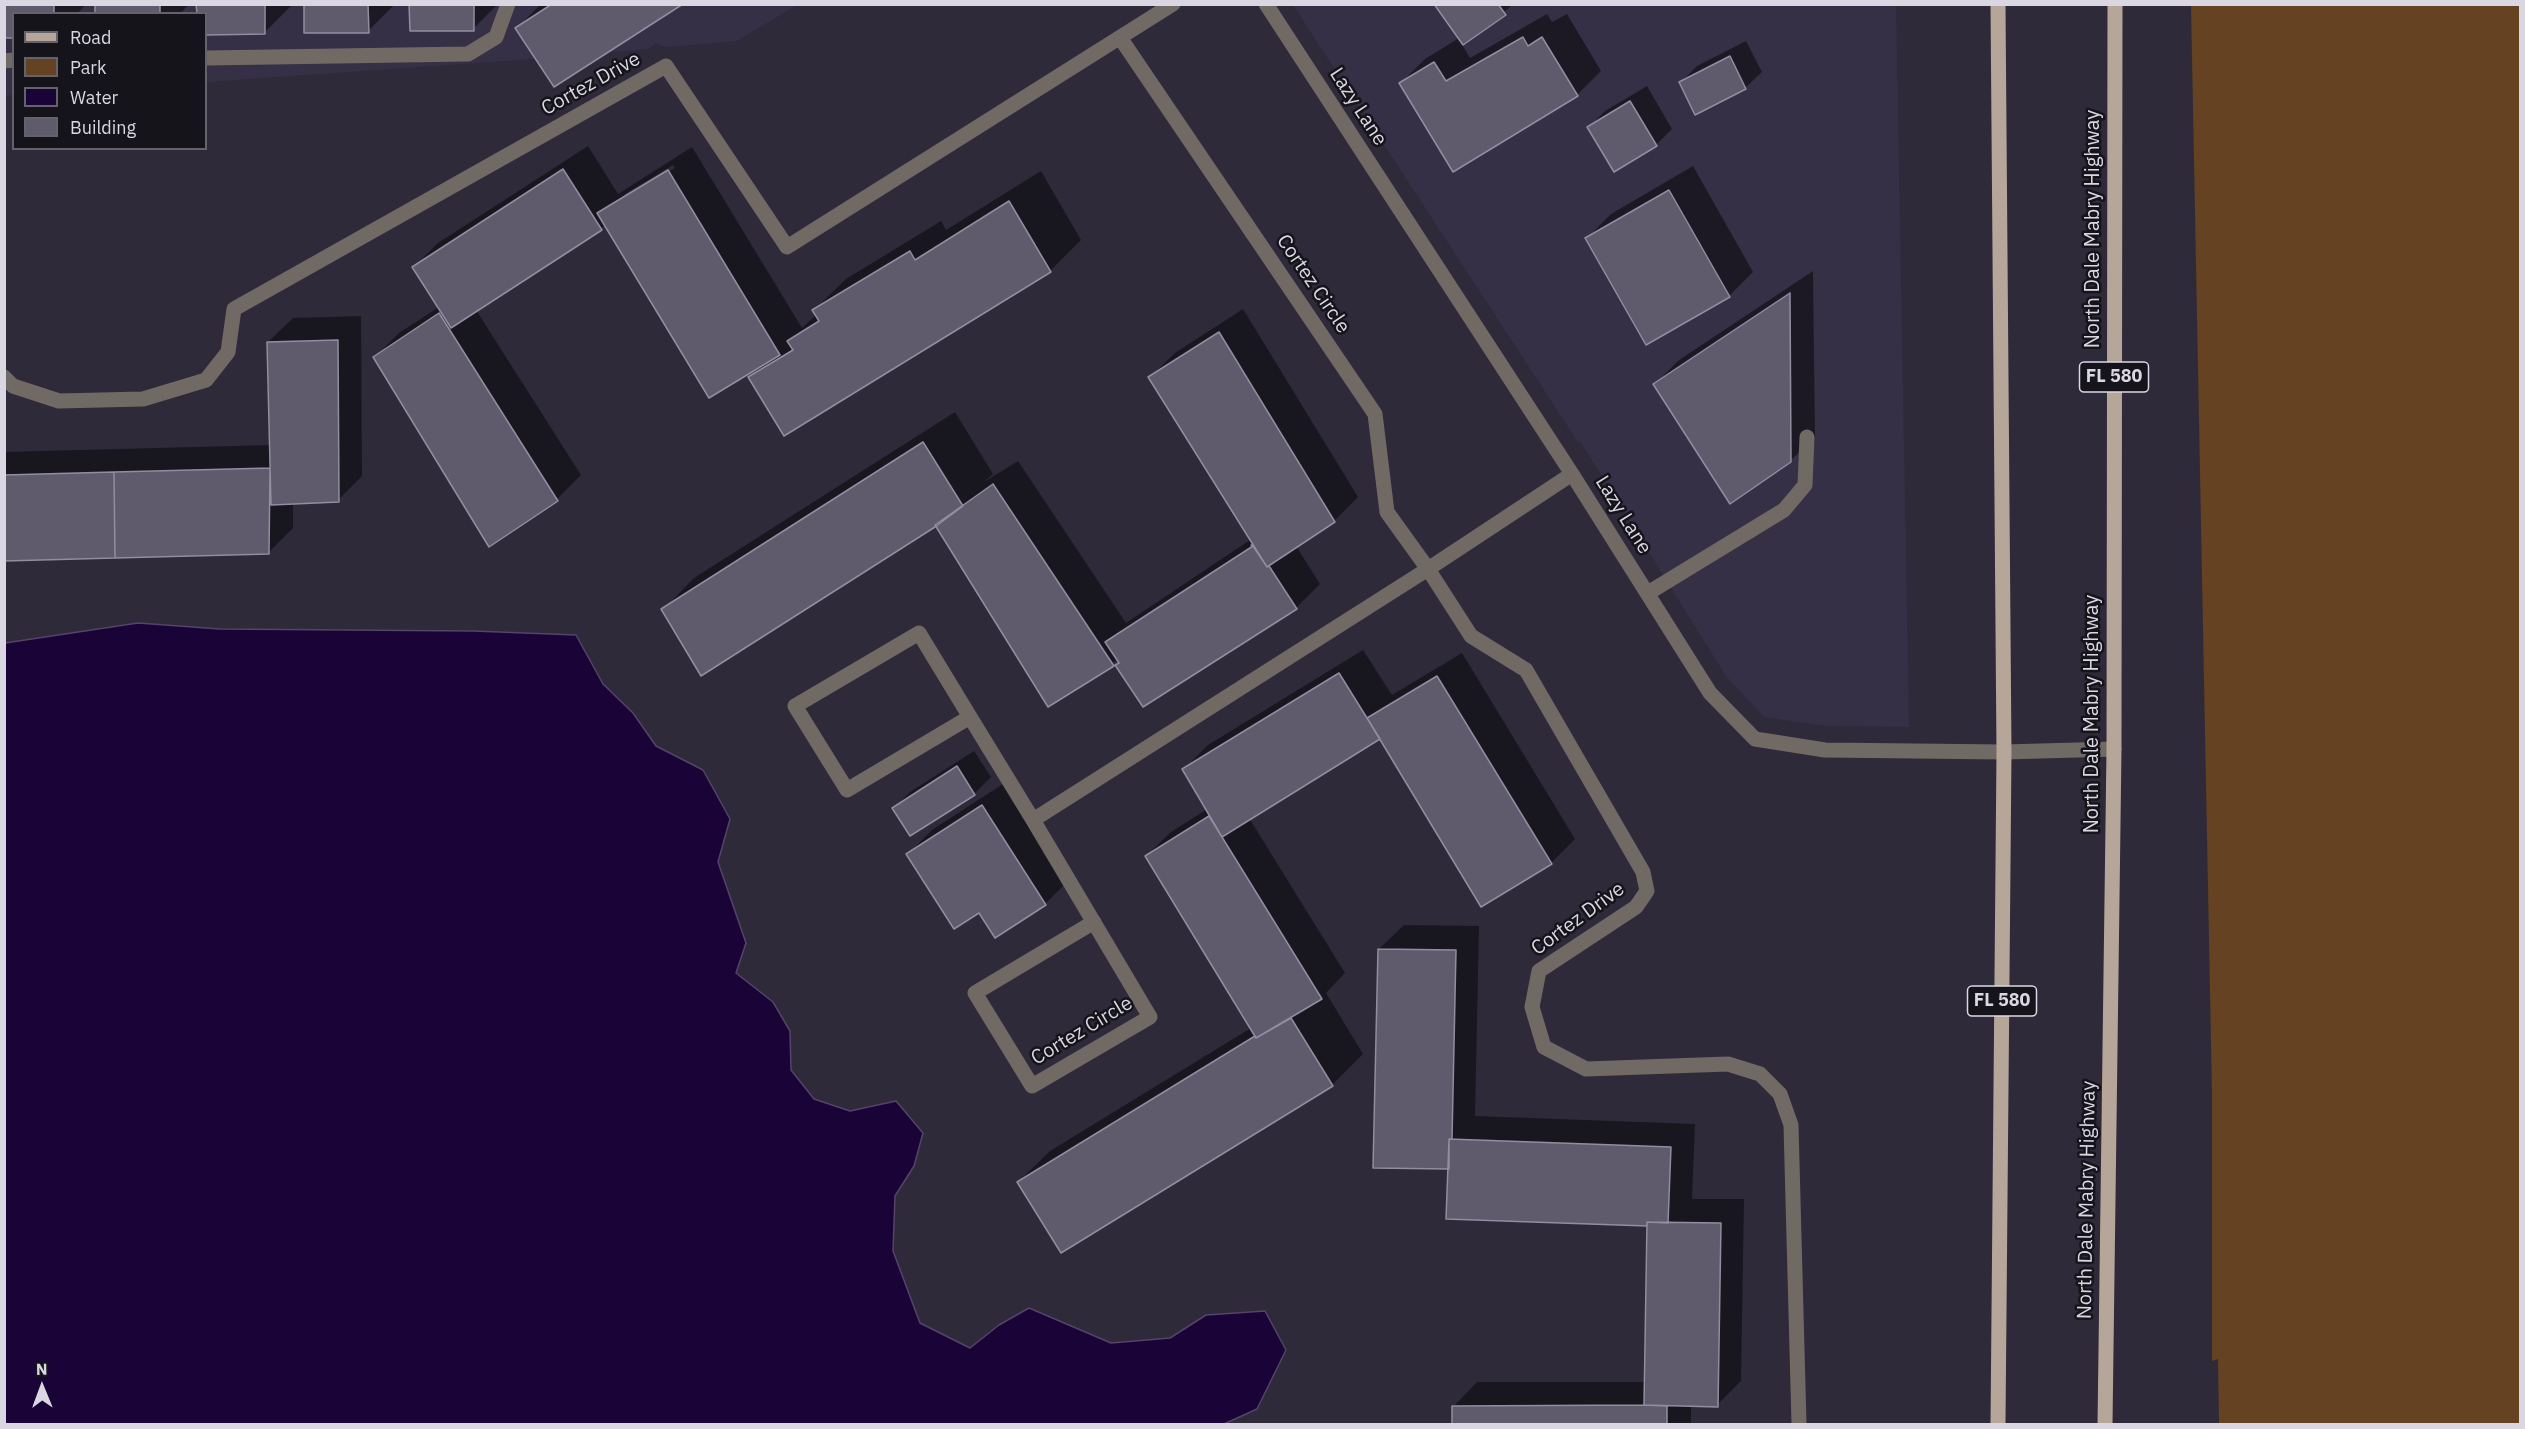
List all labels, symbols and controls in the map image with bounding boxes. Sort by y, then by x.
legend [12,12,207,150]
text: Road [70,26,111,49]
street label: Cortez Drive [537,47,645,121]
text: Park [70,56,106,79]
street label: Lazy Lane [1324,64,1392,150]
text: Water [70,86,118,109]
street label: North Dale Mabry Highway [2081,110,2105,348]
text: Building [70,116,136,139]
street label: Cortez Circle [1271,230,1355,338]
road number: FL 580 [2080,362,2148,392]
street label: Lazy Lane [1590,471,1656,559]
street label: North Dale Mabry Highway [2080,595,2104,833]
street label: Cortez Drive [1527,877,1629,961]
road number: FL 580 [1968,986,2036,1016]
street label: Cortez Circle [1027,991,1137,1071]
street label: North Dale Mabry Highway [2073,1081,2101,1319]
north arrow [12,1357,72,1417]
text: N [36,1359,48,1379]

